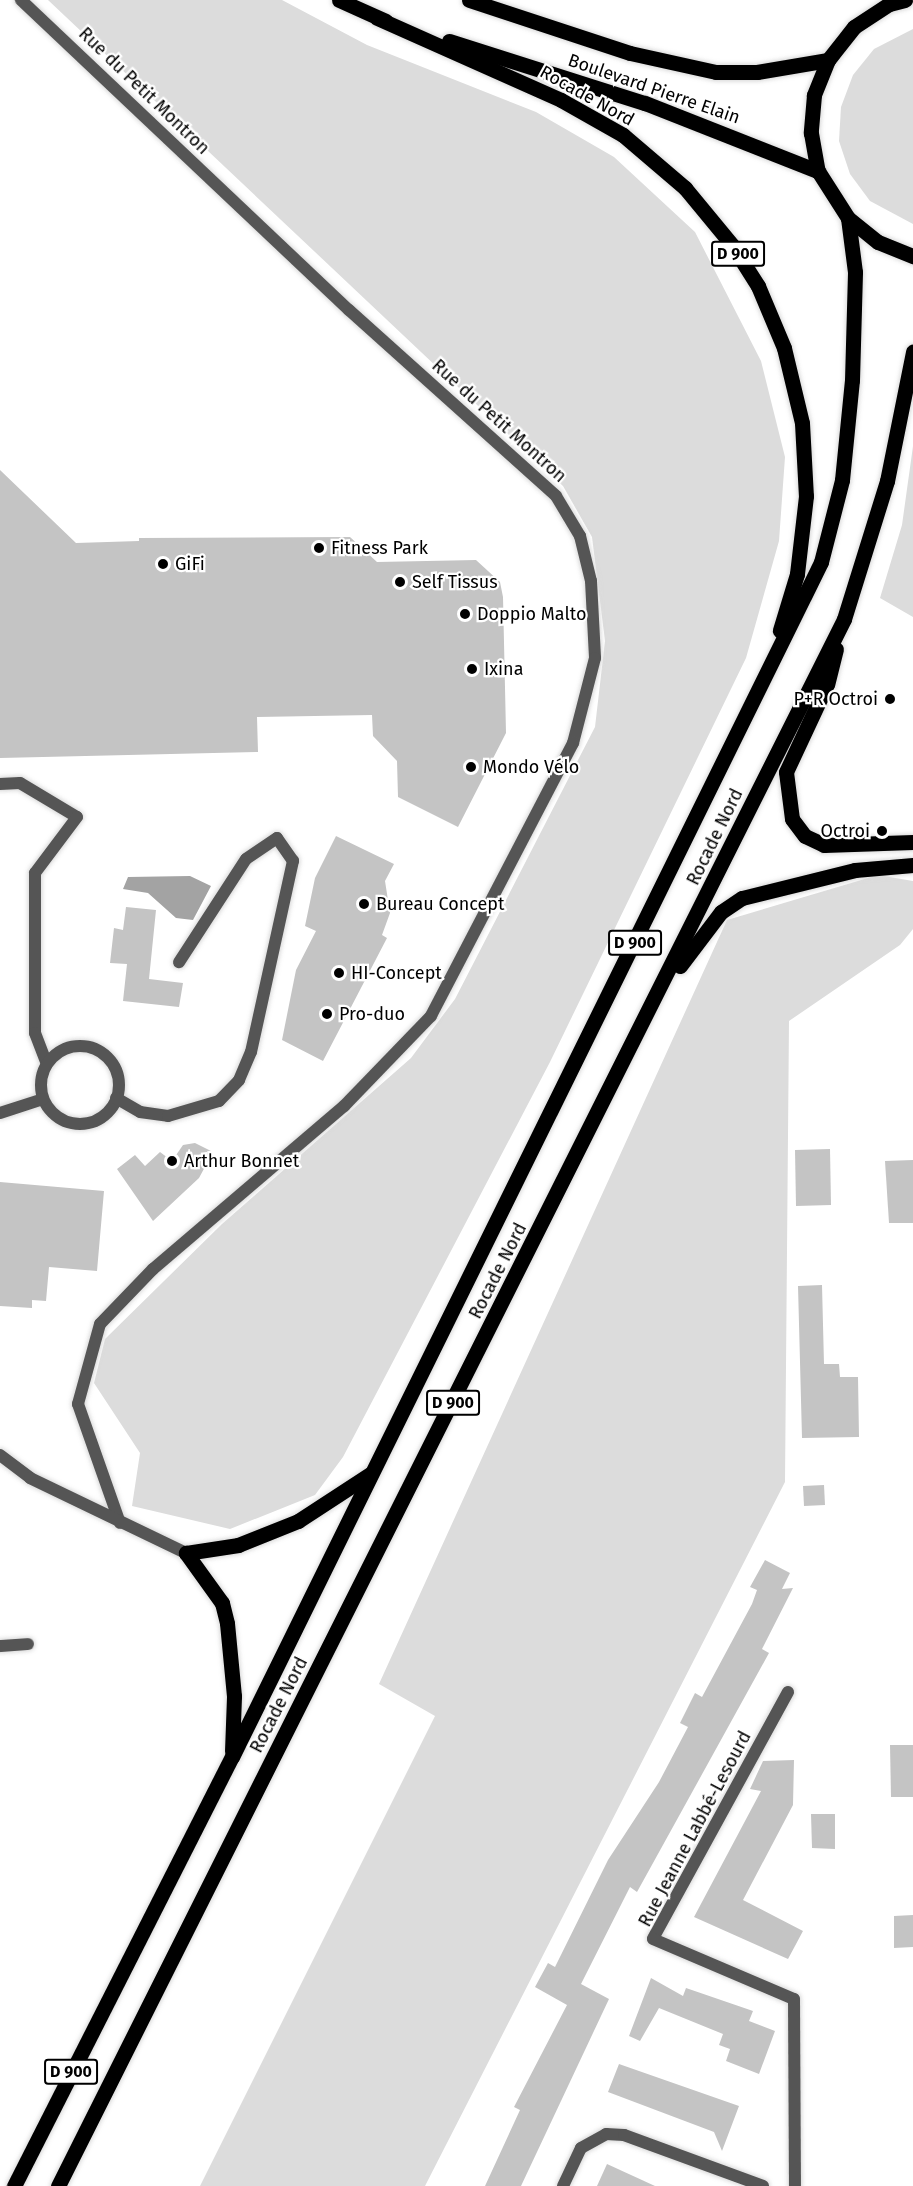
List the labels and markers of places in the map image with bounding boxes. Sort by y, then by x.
place label: Fitness Park [331,537,428,559]
marker: Fitness Park [312,541,326,555]
place label: GiFi [175,553,205,575]
marker: GiFi [156,557,170,571]
place label: Self Tissus [412,571,498,593]
marker: Self Tissus [393,575,407,589]
place label: Doppio Malto [477,603,586,625]
marker: Doppio Malto [458,607,472,621]
place label: Ixina [484,658,523,680]
marker: Ixina [465,662,479,676]
place label: P+R Octroi [794,688,878,710]
marker: P+R Octroi [883,692,897,706]
place label: Mondo Vélo [483,756,579,778]
marker: Mondo Vélo [464,760,478,774]
place label: Octroi [820,820,870,842]
marker: Octroi [875,824,889,838]
place label: Bureau Concept [376,893,505,915]
marker: Bureau Concept [357,897,371,911]
place label: HI-Concept [351,962,442,984]
marker: HI-Concept [332,966,346,980]
place label: Pro-duo [339,1003,405,1025]
marker: Pro-duo [320,1007,334,1021]
place label: Arthur Bonnet [184,1150,299,1172]
marker: Arthur Bonnet [165,1154,179,1168]

